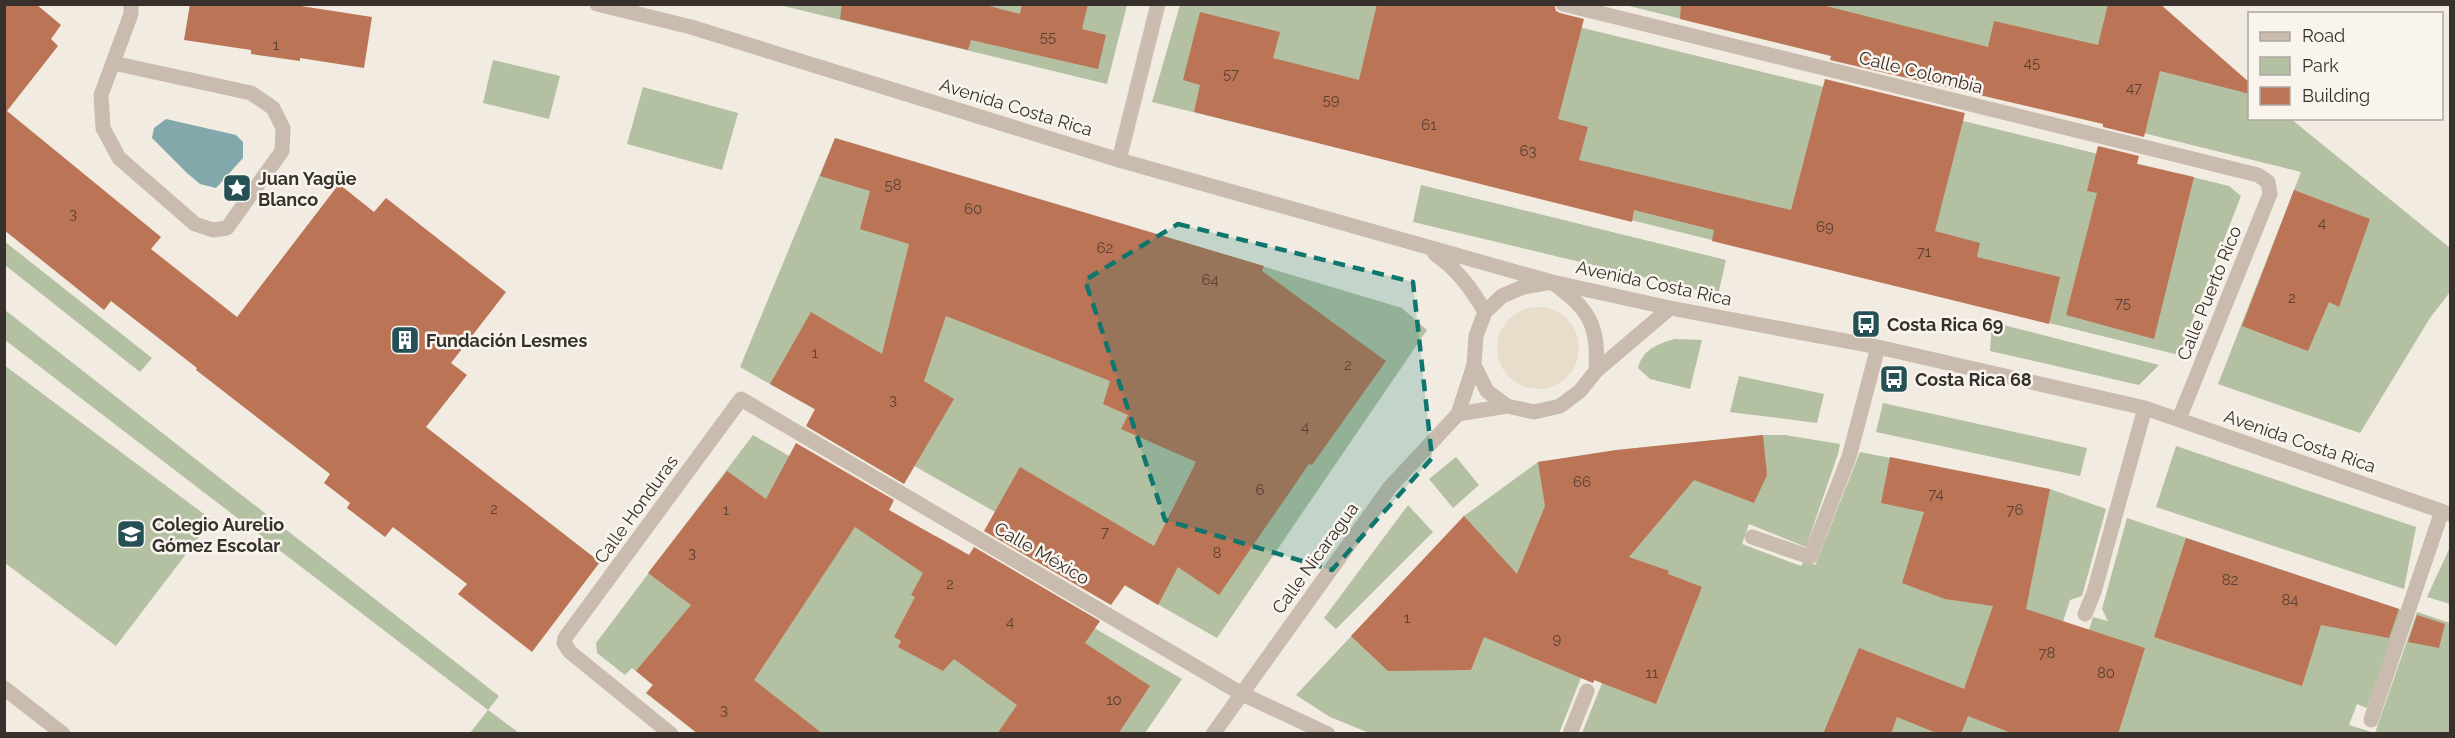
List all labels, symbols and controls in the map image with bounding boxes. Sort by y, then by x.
legend [2248,12,2443,120]
text: Road [2302,25,2345,46]
house number: 55 [1040,28,1056,46]
house number: 1 [273,36,280,54]
street label: Calle Colombia [1857,46,1985,98]
house number: 45 [2024,54,2040,72]
text: Park [2302,55,2339,76]
house number: 57 [1223,65,1239,83]
street label: Avenida Costa Rica [937,74,1095,140]
house number: 47 [2126,79,2142,97]
text: Building [2302,85,2370,106]
house number: 59 [1323,91,1340,109]
house number: 61 [1421,116,1437,134]
house number: 63 [1519,142,1537,160]
place label: Juan Yagüe Blanco [258,168,357,210]
place icon: Juan Yagüe Blanco [221,172,253,204]
house number: 58 [884,176,902,194]
house number: 60 [964,200,982,218]
house number: 3 [69,205,77,223]
house number: 4 [2318,214,2326,232]
house number: 69 [1816,218,1834,236]
street label: Calle Puerto Rico [2172,222,2246,363]
house number: 62 [1097,239,1114,257]
house number: 71 [1917,243,1932,261]
street label: Avenida Costa Rica [1574,256,1734,310]
house number: 64 [1201,271,1219,289]
house number: 2 [2288,289,2296,307]
house number: 75 [2115,294,2131,312]
bus stop icon: Costa Rica 69 [1850,308,1882,340]
place label: Costa Rica 69 [1887,314,2003,335]
building icon: Fundación Lesmes [389,324,421,356]
place label: Fundación Lesmes [426,330,587,351]
house number: 1 [812,344,819,362]
house number: 2 [1344,356,1352,374]
bus stop icon: Costa Rica 68 [1878,363,1910,395]
place label: Costa Rica 68 [1915,369,2032,390]
house number: 3 [889,391,897,409]
street label: Avenida Costa Rica [2221,405,2379,477]
house number: 4 [1301,418,1309,436]
street label: Calle Honduras [590,451,682,567]
house number: 66 [1573,473,1591,491]
house number: 6 [1255,481,1265,499]
house number: 74 [1928,485,1944,503]
street label: Calle Nicaragua [1268,498,1362,618]
house number: 2 [490,500,498,518]
house number: 1 [723,501,730,519]
house number: 76 [2006,501,2024,519]
place label: Colegio Aurelio Gómez Escolar [152,514,284,556]
street label: Calle México [991,517,1094,589]
school or university icon: Colegio Aurelio Gómez Escolar [115,518,147,550]
house number: 7 [1101,523,1109,541]
house number: 3 [688,544,696,562]
house number: 8 [1213,544,1222,562]
house number: 82 [2222,571,2239,589]
house number: 2 [946,575,954,593]
house number: 84 [2281,591,2299,609]
house number: 1 [1404,609,1411,627]
house number: 4 [1006,613,1014,631]
house number: 9 [1553,630,1562,648]
house number: 78 [2039,644,2056,662]
house number: 11 [1646,664,1659,682]
house number: 80 [2097,664,2115,682]
house number: 10 [1106,691,1122,709]
house number: 3 [720,701,728,719]

